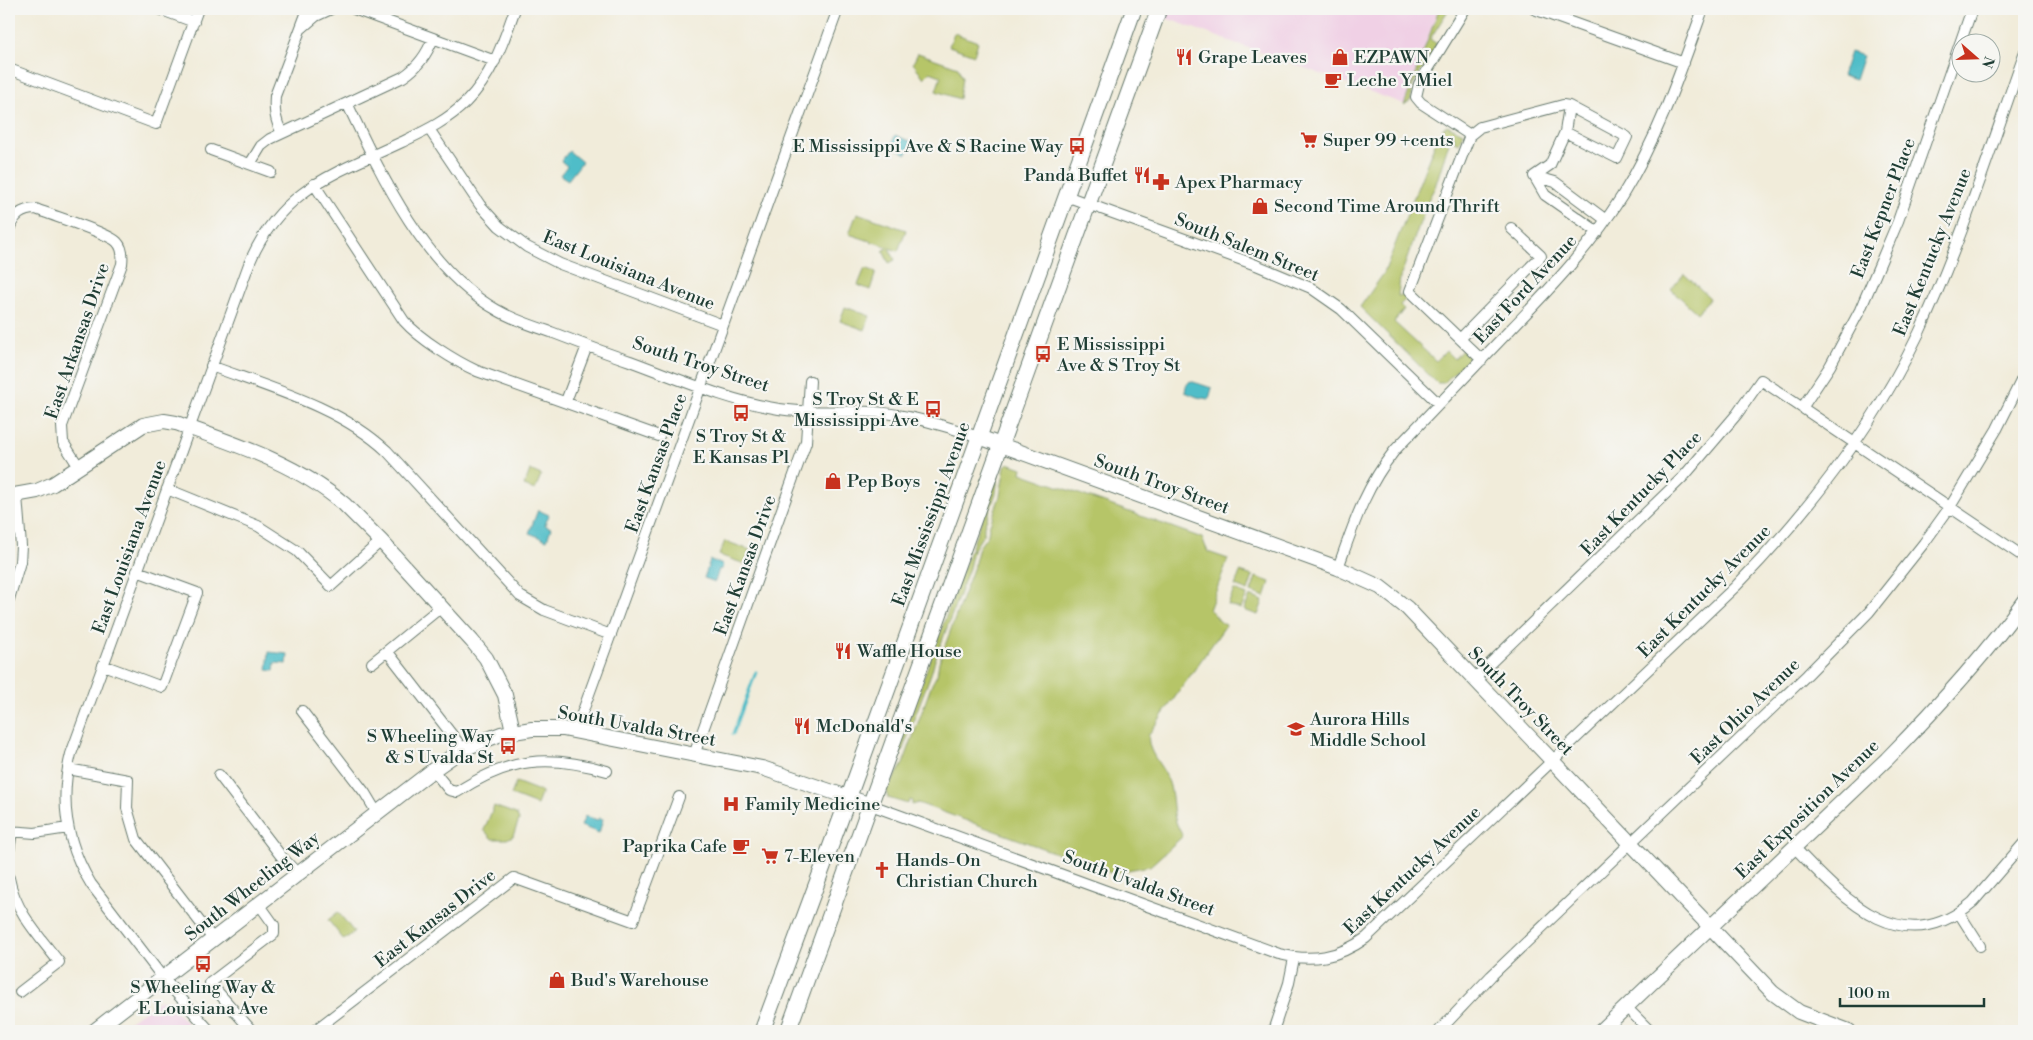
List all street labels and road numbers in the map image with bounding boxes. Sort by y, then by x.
street label: East Kepner Place [1846,135,1921,282]
street label: East Kentucky Avenue [1888,165,1977,340]
street label: South Salem Street [1171,208,1323,287]
street label: East Louisiana Avenue [539,225,718,316]
street label: East Ford Avenue [1469,230,1582,349]
street label: East Arkansas Drive [40,260,115,422]
street label: South Troy Street [630,332,773,398]
street label: East Kansas Place [621,390,692,536]
street label: East Mississippi Avenue [887,419,976,610]
street label: East Kentucky Place [1576,426,1707,561]
street label: South Troy Street [1091,449,1233,520]
street label: East Louisiana Avenue [87,457,172,637]
street label: East Kansas Drive [709,492,782,639]
street label: East Kentucky Avenue [1633,520,1776,663]
street label: South Troy Street [1463,642,1579,761]
street label: East Ohio Avenue [1686,653,1805,769]
street label: South Uvalda Street [556,701,718,752]
street label: East Exposition Avenue [1730,735,1884,884]
street label: East Kentucky Avenue [1339,801,1486,940]
street label: South Wheeling Way [180,826,325,946]
street label: South Uvalda Street [1060,845,1219,922]
street label: East Kansas Drive [370,864,501,973]

